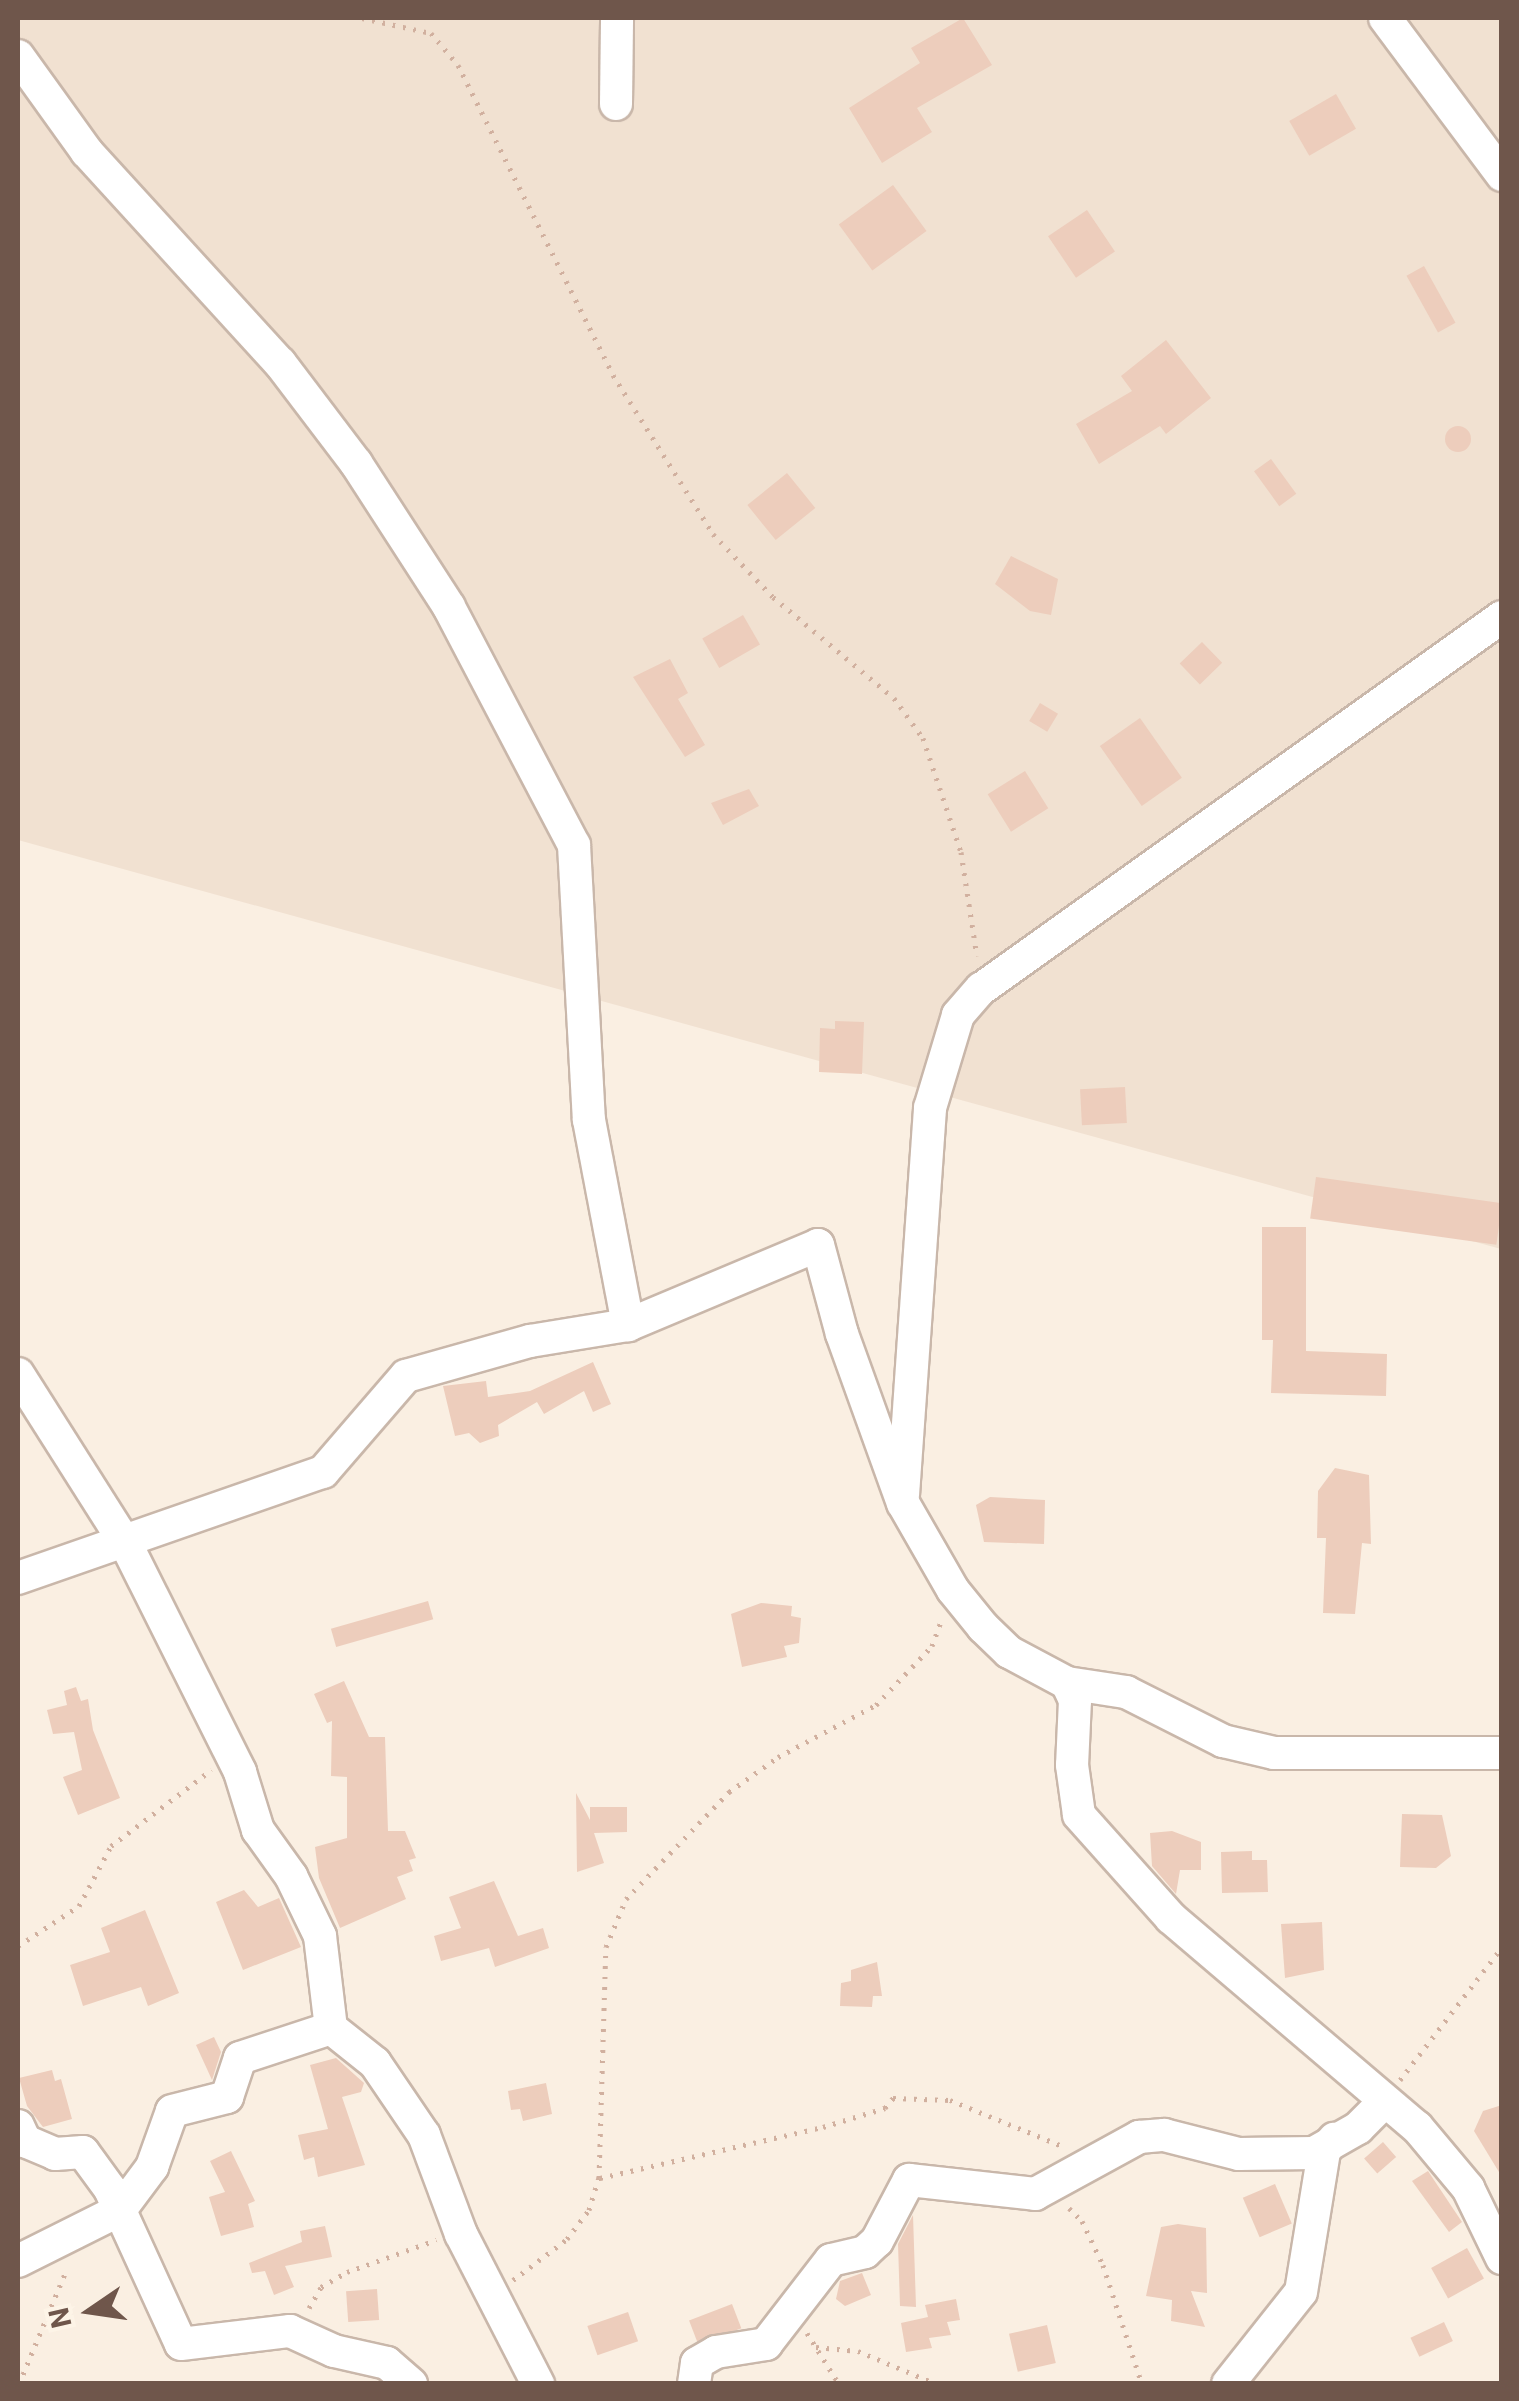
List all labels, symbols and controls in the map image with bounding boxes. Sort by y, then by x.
north arrow [40,2261,140,2361]
text: N [42,2305,79,2331]

